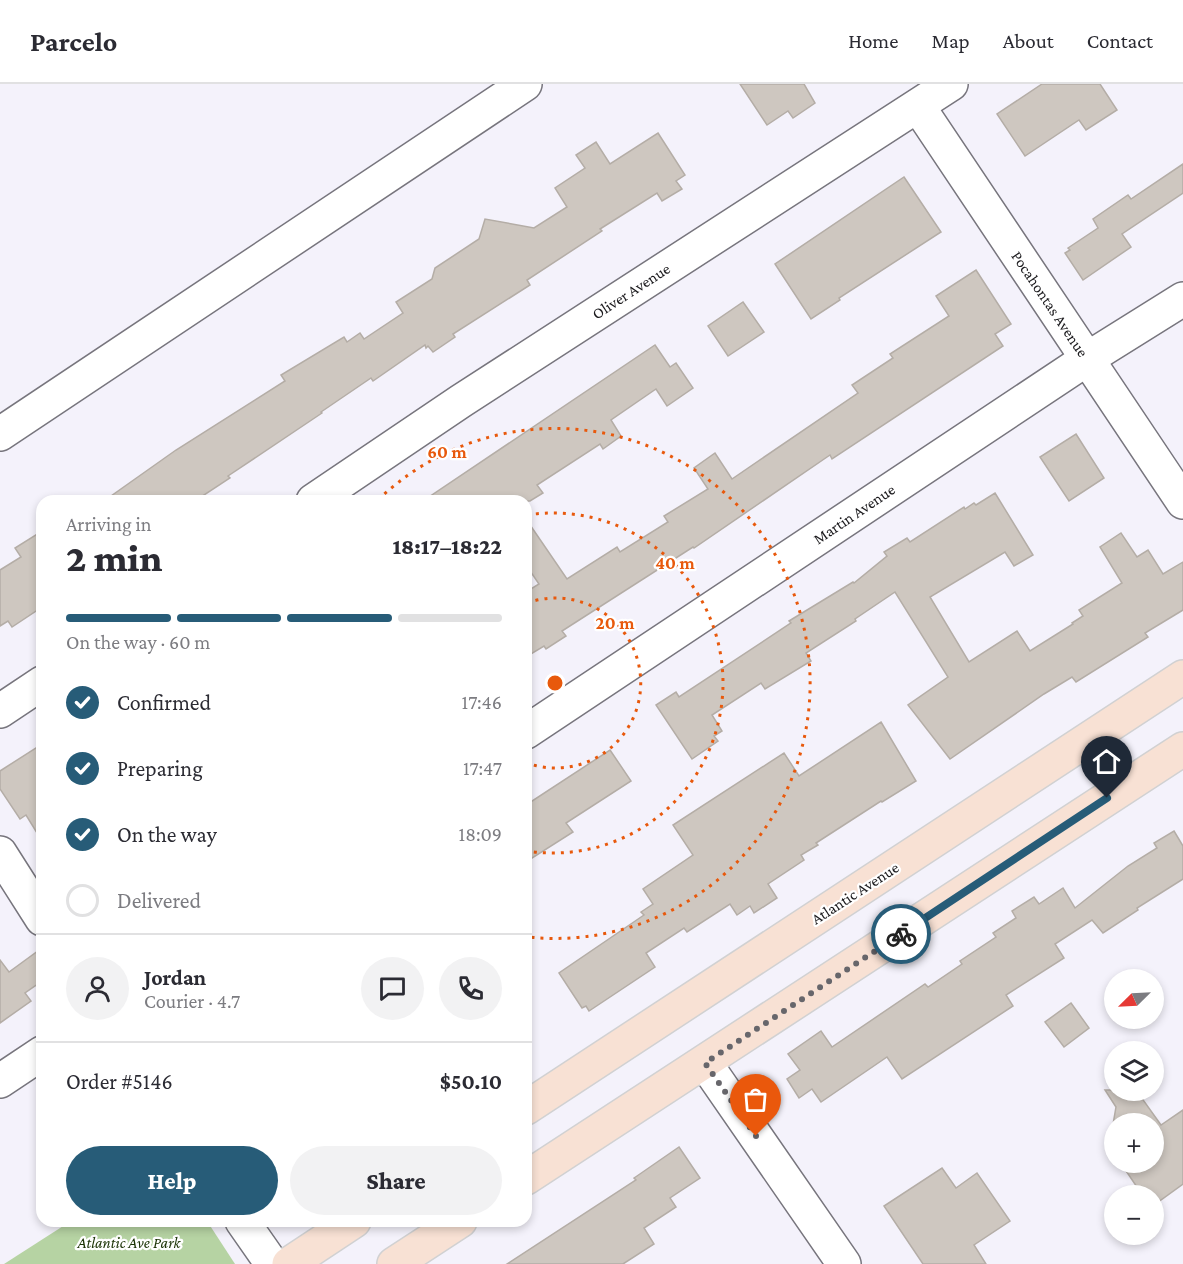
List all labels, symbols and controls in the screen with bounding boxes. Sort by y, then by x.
text: Parcelo [30,26,117,57]
text: Home [848,29,898,53]
text: Map [931,29,970,53]
text: About [1003,29,1054,53]
text: Contact [1087,29,1153,53]
street label: Pocahontas Avenue [1008,248,1092,360]
street label: Oliver Avenue [589,260,673,322]
text: 60 m [427,442,467,462]
street label: Martin Avenue [810,481,898,547]
text: Arriving in [66,513,151,535]
text: 18:17–18:22 [392,534,502,559]
text: 2 min [66,536,162,579]
text: 40 m [655,553,695,573]
text: 20 m [596,613,635,633]
text: On the way · 60 m [66,631,210,653]
centre of rings [545,673,565,693]
icon: check [66,686,99,719]
text: Confirmed [117,690,211,715]
text: 17:46 [461,691,502,713]
pin [1081,736,1132,798]
icon: home [1090,745,1123,778]
icon: check [66,752,99,785]
text: Preparing [117,756,203,781]
text: 17:47 [463,757,502,779]
icon: check [66,818,99,851]
text: On the way [117,822,217,847]
text: 18:09 [459,823,502,845]
street label: Atlantic Avenue [808,858,902,928]
text: Delivered [117,888,201,913]
courier [871,904,931,964]
icon: bike [885,918,918,951]
button: person [66,957,129,1020]
button: chat [361,957,424,1020]
button: phone [439,957,502,1020]
text: Jordan [144,965,206,990]
north arrow [1104,969,1164,1029]
map controls [1104,969,1164,1245]
text: Courier · 4.7 [144,990,240,1012]
button: layers [1104,1041,1164,1101]
text: Order #5146 [66,1069,173,1094]
text: $50.10 [440,1069,502,1094]
pin [730,1074,781,1136]
icon: bag [739,1083,772,1116]
button: + [1104,1113,1164,1173]
button: Help [66,1146,278,1215]
button: Share [290,1146,502,1215]
button: − [1104,1185,1164,1245]
park label: Atlantic Ave Park [76,1234,182,1251]

